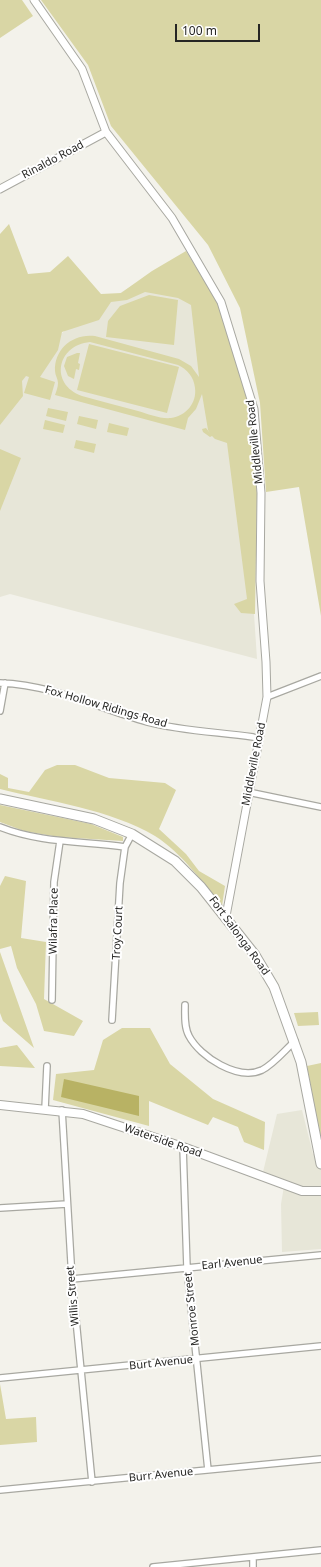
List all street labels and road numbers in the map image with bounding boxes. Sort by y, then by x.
street label: Rinaldo Road [20,138,86,182]
street label: Middleville Road [244,399,266,485]
street label: Fox Hollow Ridings Road [43,683,169,731]
street label: Middleville Road [239,721,269,807]
street label: Wilafra Place [47,888,61,954]
street label: Fort Salonga Road [206,894,272,978]
street label: Troy Court [110,906,126,960]
street label: Waterside Road [122,1122,204,1160]
street label: Earl Avenue [201,1253,263,1273]
street label: Willis Street [64,1265,82,1327]
street label: Monroe Street [182,1271,202,1347]
street label: Burt Avenue [129,1353,193,1373]
street label: Burr Avenue [128,1465,194,1485]

